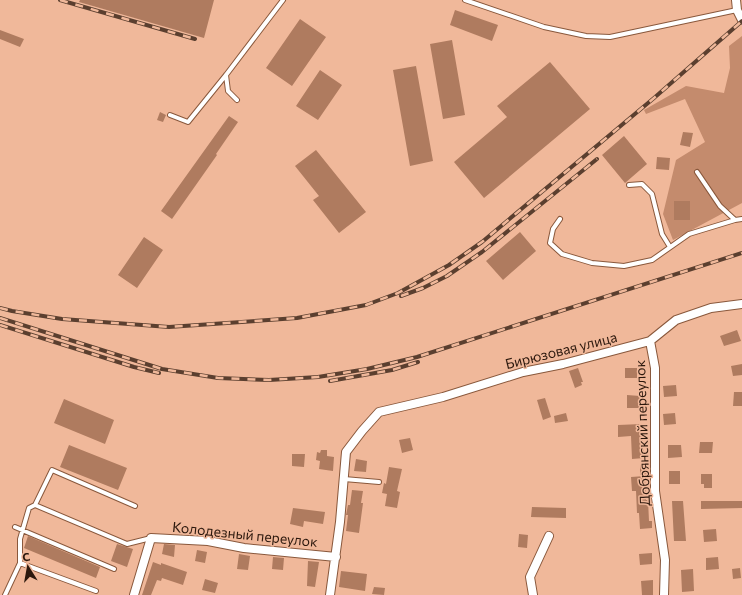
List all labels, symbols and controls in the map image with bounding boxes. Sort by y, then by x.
street label: Бирюзовая улица [503,328,619,372]
street label: Добрянский переулок [631,359,653,506]
street label: Колодезный переулок [171,518,319,550]
north arrow [8,547,48,587]
text: С [21,550,31,564]

